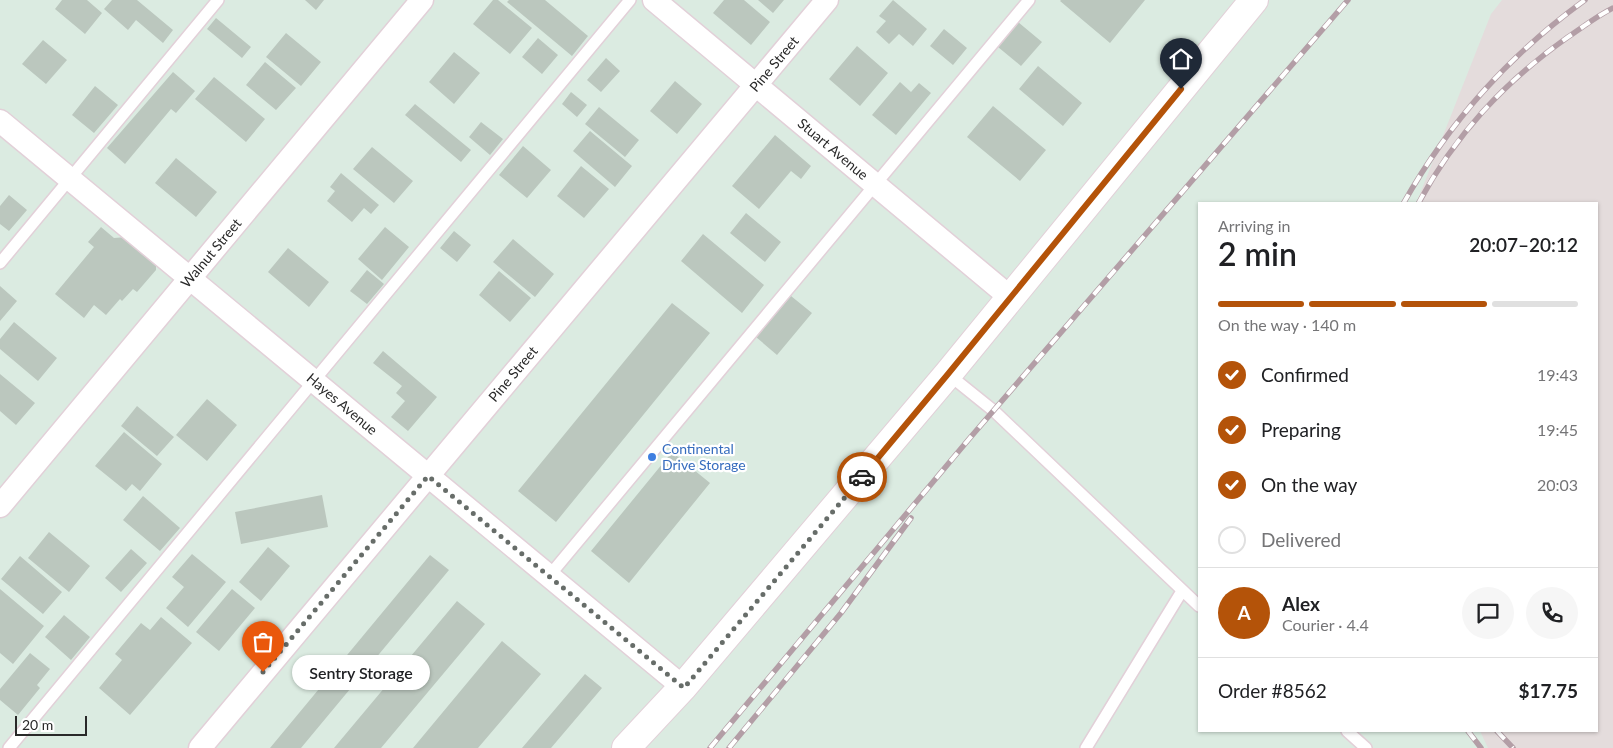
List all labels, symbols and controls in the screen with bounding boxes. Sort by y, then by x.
street label: Pine Street [745,32,802,95]
pin [1160,38,1202,89]
icon: home [1167,45,1195,73]
street label: Stuart Avenue [795,114,872,183]
street label: Walnut Street [177,215,244,291]
text: Arriving in [1218,216,1291,235]
text: 20:07–20:12 [1469,233,1578,256]
text: 2 min [1218,234,1297,273]
text: On the way · 140 m [1218,315,1356,334]
street label: Pine Street [484,342,541,405]
icon: check [1218,361,1246,389]
text: Confirmed [1261,363,1349,386]
text: 19:43 [1537,365,1578,384]
street label: Hayes Avenue [303,369,381,438]
icon: check [1218,416,1246,444]
text: Preparing [1261,418,1341,441]
text: 19:45 [1537,420,1578,439]
place label: Continental Drive Storage [662,440,746,473]
marker: Continental Drive Storage [646,451,658,463]
courier [837,452,887,502]
icon: car [848,463,876,491]
icon: check [1218,471,1246,499]
text: On the way [1261,473,1357,496]
text: 20:03 [1537,475,1578,494]
text: Delivered [1261,528,1341,551]
button: chat [1462,587,1514,639]
button: phone [1526,587,1578,639]
text: Alex [1282,592,1320,615]
text: A [1237,601,1251,624]
text: Courier · 4.4 [1282,615,1369,634]
pin [242,621,284,672]
icon: bag [249,628,277,656]
callout: Sentry Storage [293,654,430,690]
text: Sentry Storage [309,663,413,682]
text: Order #8562 [1218,679,1327,702]
text: $17.75 [1518,679,1578,702]
scale bar [15,713,88,736]
text: 20 m [22,716,53,733]

